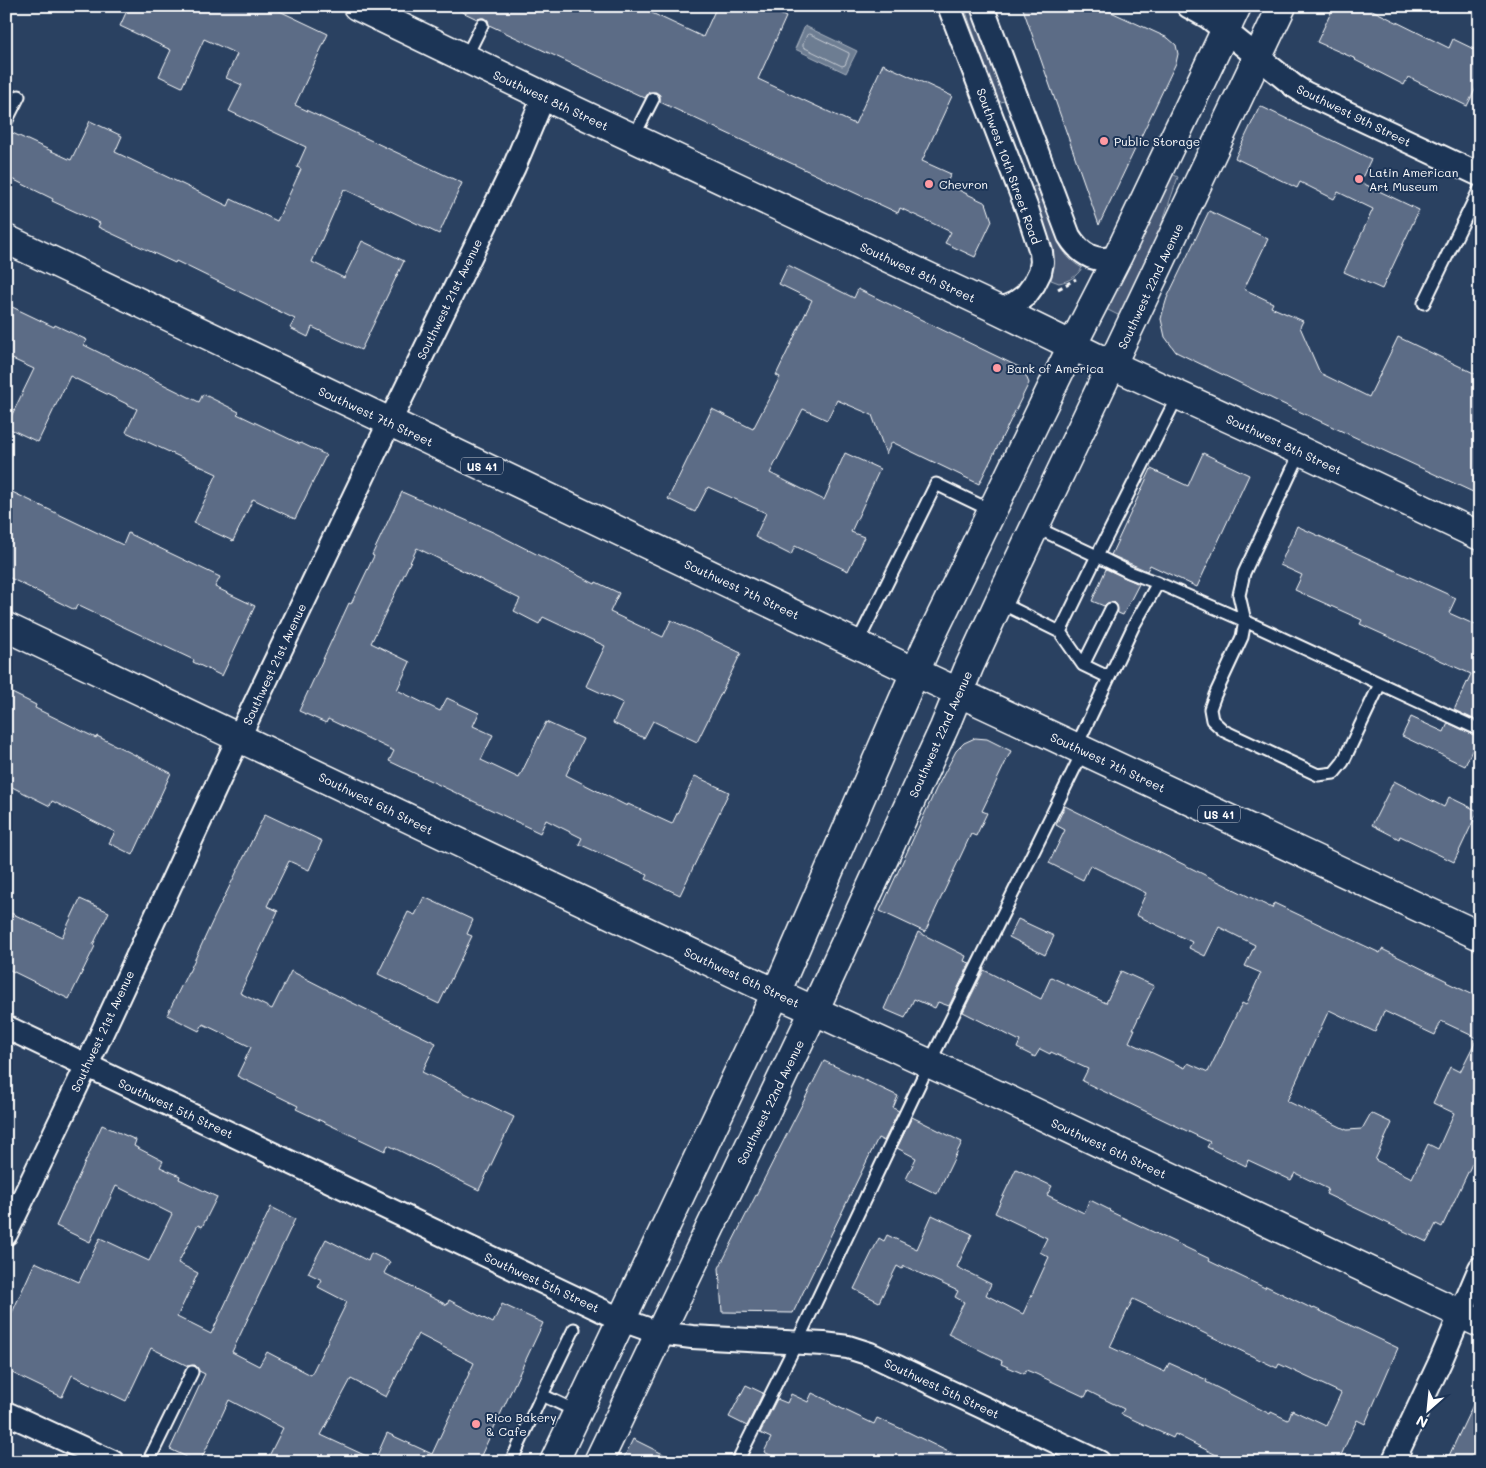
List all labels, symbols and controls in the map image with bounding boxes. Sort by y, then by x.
street label: Southwest 8th Street [491,66,611,134]
street label: Southwest 9th Street [1294,80,1414,150]
street label: Southwest 10th Street Road [973,86,1045,247]
place label: Public Storage [1114,133,1200,149]
marker: Public Storage [1098,135,1110,147]
place label: Latin American Art Museum [1369,164,1458,194]
marker: Latin American Art Museum [1353,173,1365,185]
place label: Chevron [939,176,988,192]
marker: Chevron [923,178,935,190]
street label: Southwest 22nd Avenue [1114,220,1186,352]
street label: Southwest 21st Avenue [413,236,485,362]
street label: Southwest 8th Street [858,238,978,306]
place label: Bank of America [1007,360,1104,376]
marker: Bank of America [991,362,1003,374]
street label: Southwest 7th Street [316,382,436,450]
street label: Southwest 8th Street [1224,410,1344,478]
road number: US 41 [461,458,503,474]
street label: Southwest 7th Street [682,555,802,623]
street label: Southwest 21st Avenue [239,600,309,728]
street label: Southwest 22nd Avenue [905,668,975,800]
street label: Southwest 7th Street [1048,728,1168,796]
street label: Southwest 6th Street [316,768,436,838]
road number: US 41 [1198,806,1240,822]
street label: Southwest 6th Street [682,943,802,1011]
street label: Southwest 21st Avenue [67,967,137,1095]
street label: Southwest 22nd Avenue [733,1037,807,1167]
street label: Southwest 5th Street [116,1074,236,1142]
street label: Southwest 6th Street [1049,1114,1169,1182]
street label: Southwest 5th Street [482,1248,602,1316]
street label: Southwest 5th Street [882,1354,1002,1422]
north arrow [1404,1386,1454,1436]
place label: Rico Bakery & Cafe [486,1409,556,1439]
text: N [1413,1411,1431,1433]
marker: Rico Bakery & Cafe [470,1418,482,1430]

